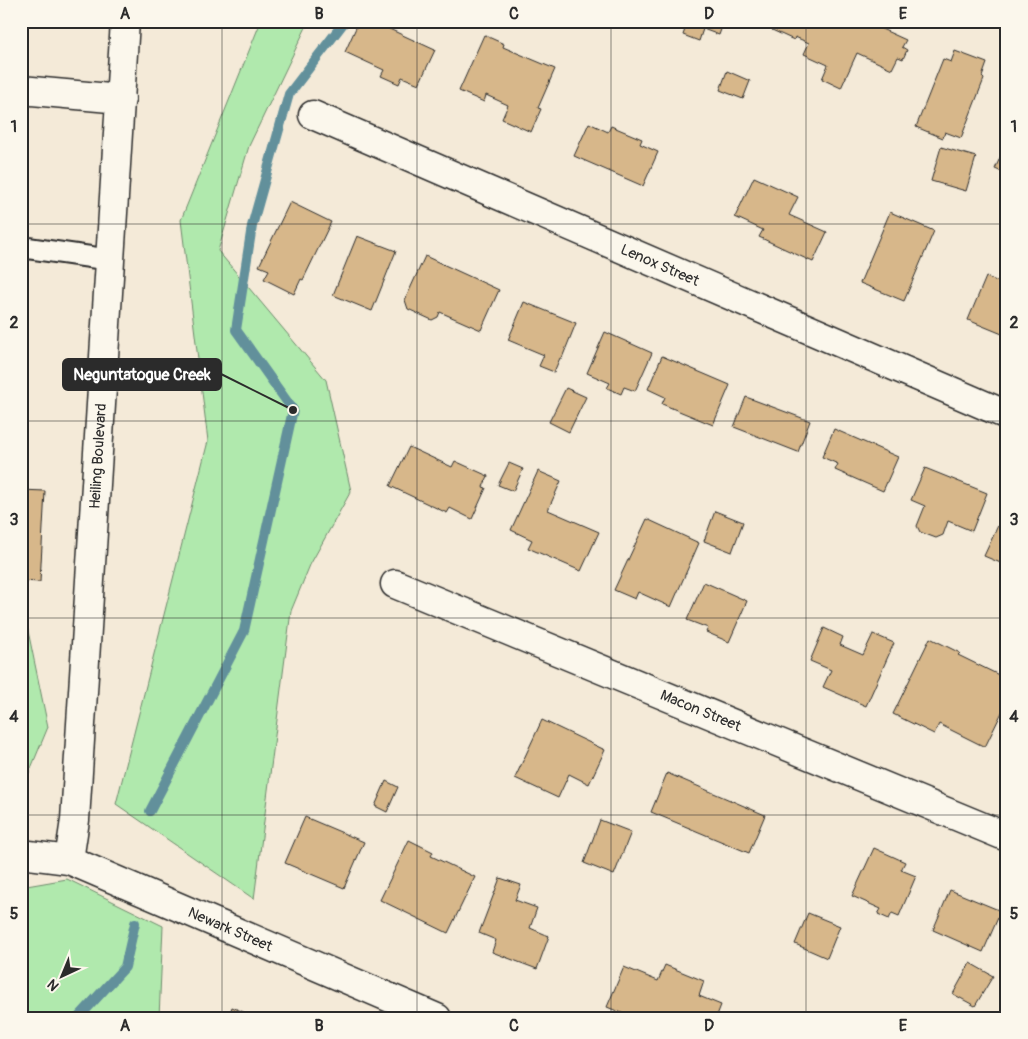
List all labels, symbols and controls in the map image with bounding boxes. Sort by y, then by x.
text: A [120,4,131,24]
text: B [314,4,324,24]
text: C [509,4,519,24]
text: D [704,4,714,24]
text: E [899,4,908,24]
text: 1 [11,117,17,137]
text: 1 [1011,117,1017,137]
street label: Lenox Street [618,240,703,291]
text: 2 [10,313,19,333]
text: 2 [1010,313,1019,333]
callout: Neguntatogue Creek [63,359,221,390]
text: Neguntatogue Creek [73,365,211,385]
street label: Heiling Boulevard [85,403,111,510]
text: 3 [10,510,19,530]
text: 3 [1010,510,1019,530]
street label: Macon Street [657,686,745,736]
text: 4 [9,707,19,727]
text: 4 [1009,707,1019,727]
street label: Newark Street [185,903,276,957]
text: 5 [10,904,19,924]
text: 5 [1010,904,1019,924]
north arrow [38,952,88,1002]
text: N [44,976,63,994]
text: A [120,1016,131,1036]
text: B [314,1016,324,1036]
text: C [509,1016,519,1036]
text: D [704,1016,714,1036]
text: E [899,1016,908,1036]

